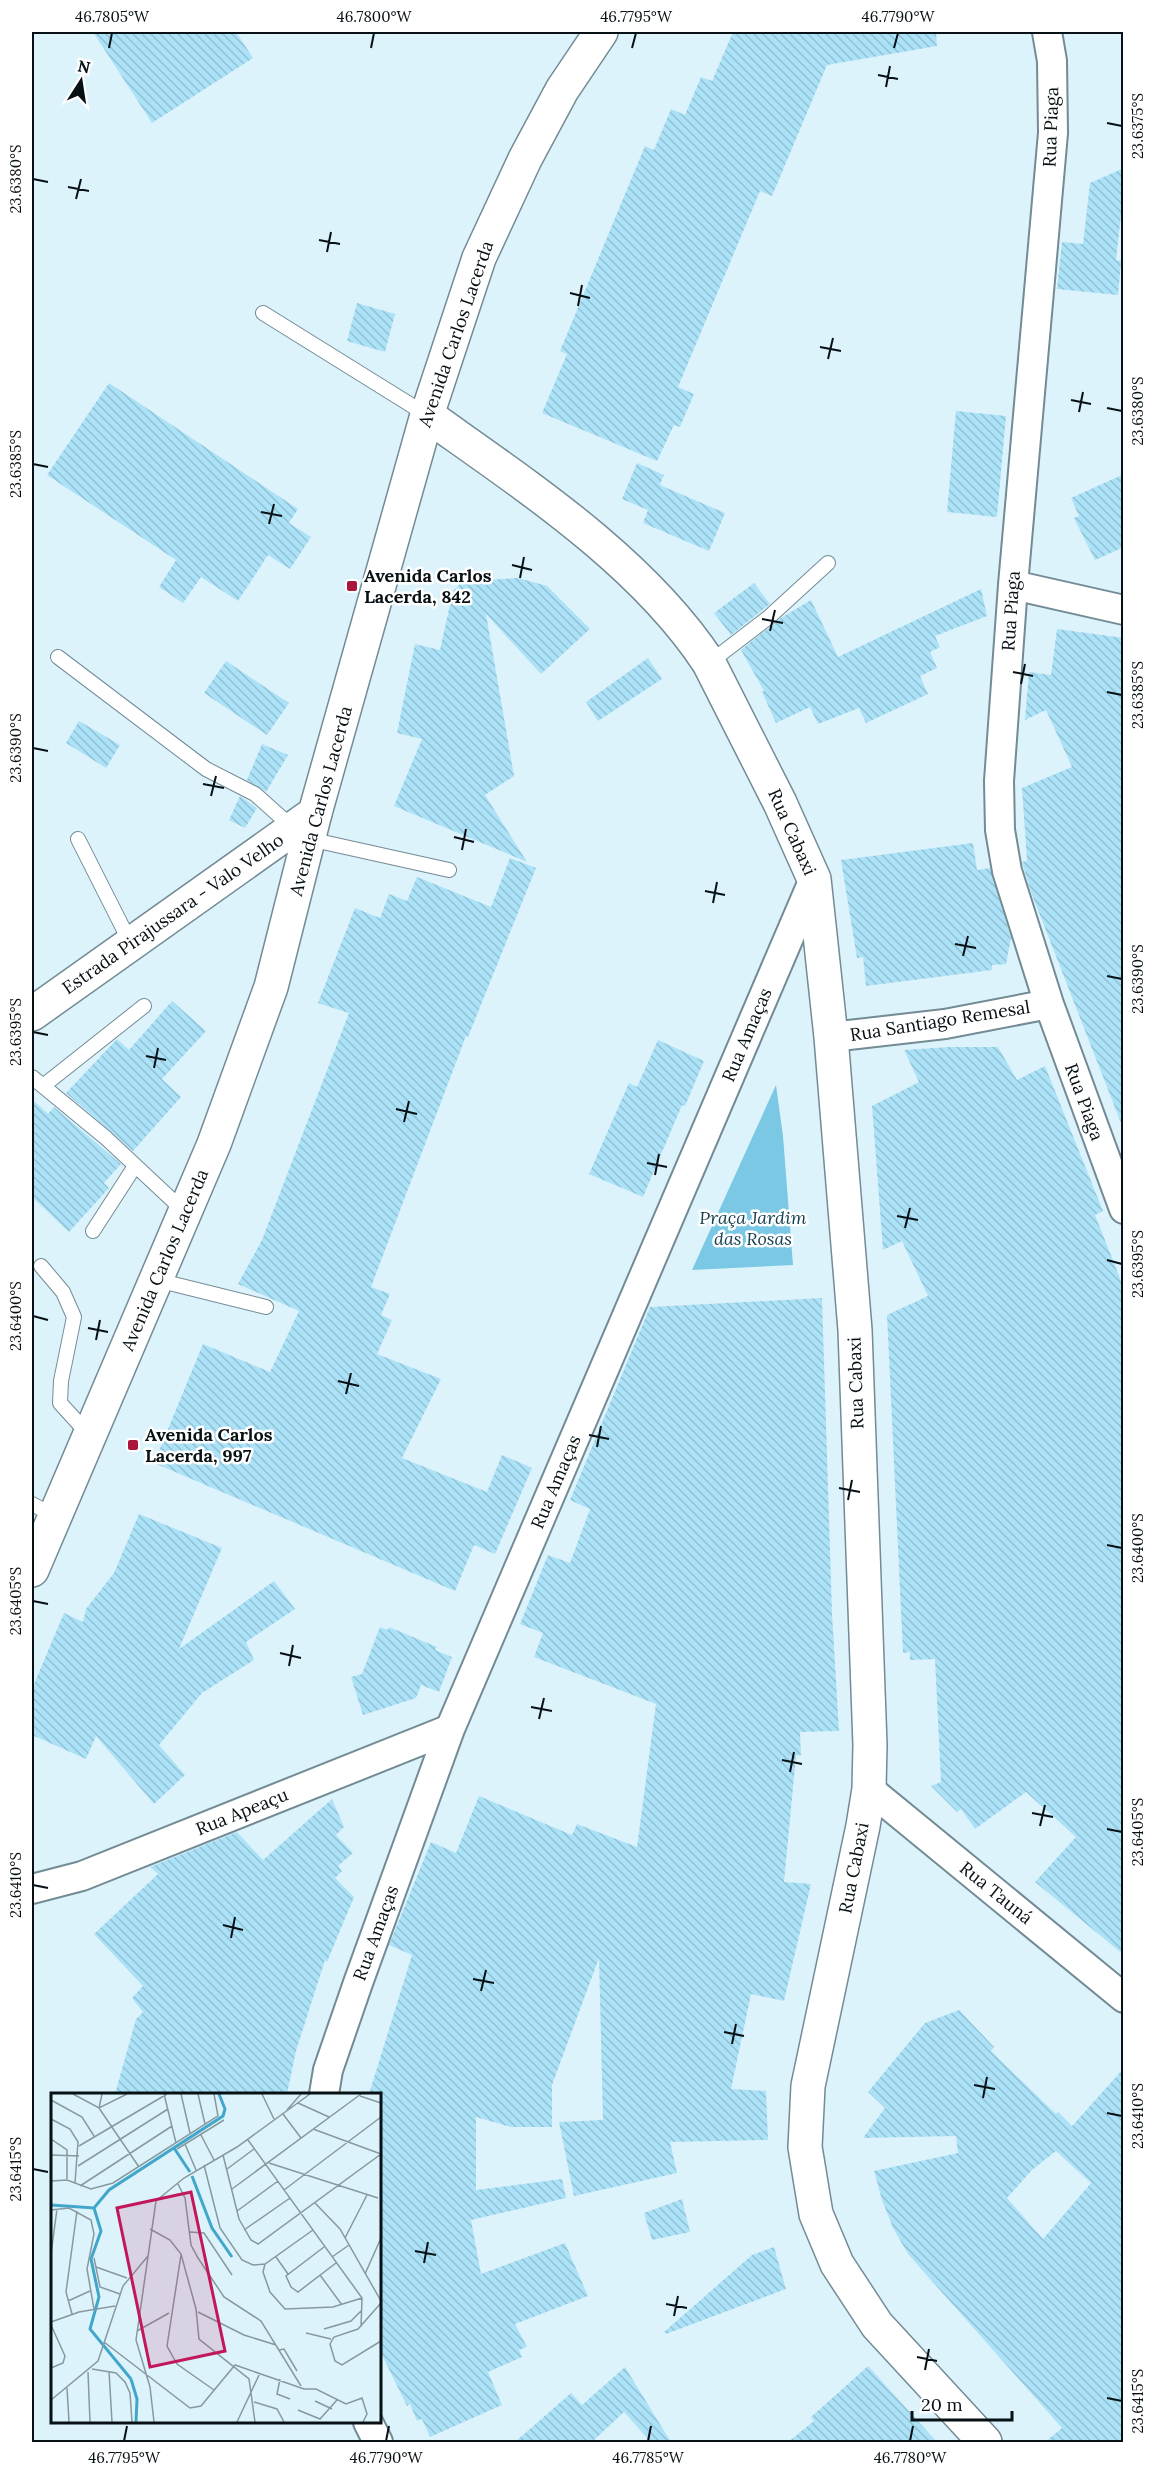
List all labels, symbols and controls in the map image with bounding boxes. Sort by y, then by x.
text: 46.7805°W [75,7,150,26]
text: 46.7800°W [337,7,413,26]
text: 46.7795°W [600,7,673,26]
text: 46.7790°W [862,7,935,26]
north arrow [51,51,111,111]
text: N [76,55,92,77]
street label: Rua Piaga [1038,86,1063,168]
text: 23.6375°S [1128,93,1147,159]
text: 23.6380°S [6,144,25,214]
street label: Avenida Carlos Lacerda [412,238,498,431]
text: 23.6380°S [1128,376,1147,446]
text: 23.6385°S [6,430,25,498]
place label: Avenida Carlos Lacerda, 842 [364,564,492,608]
street label: Rua Piaga [996,570,1025,652]
marker: Avenida Carlos Lacerda, 842 [345,579,359,593]
text: 23.6385°S [1128,661,1147,729]
street label: Avenida Carlos Lacerda [284,703,357,899]
text: 23.6390°S [6,713,25,783]
street label: Rua Cabaxi [763,785,822,879]
street label: Estrada Pirajussara - Valo Velho [57,828,288,999]
text: 23.6390°S [1128,944,1147,1014]
street label: Rua Amaças [716,984,777,1085]
street label: Rua Santiago Remesal [848,995,1032,1046]
text: 23.6395°S [6,998,25,1066]
street label: Rua Piaga [1060,1060,1109,1144]
street label: Avenida Carlos Lacerda [115,1165,213,1355]
park label: Praça Jardim das Rosas [699,1206,807,1250]
text: 23.6395°S [1128,1230,1147,1298]
text: 23.6400°S [6,1281,25,1351]
street label: Rua Cabaxi [842,1336,869,1430]
place label: Avenida Carlos Lacerda, 997 [145,1423,273,1467]
street label: Rua Amaças [525,1431,586,1532]
marker: Avenida Carlos Lacerda, 997 [126,1438,140,1452]
text: 23.6400°S [1128,1513,1147,1583]
text: 23.6405°S [6,1567,25,1635]
street label: Rua Apeaçu [192,1783,292,1840]
text: 23.6405°S [1128,1798,1147,1866]
street label: Rua Cabaxi [833,1820,874,1915]
text: 23.6410°S [6,1852,25,1918]
street label: Rua Tauná [955,1856,1037,1929]
street label: Rua Amaças [348,1882,403,1984]
text: 23.6410°S [1128,2083,1147,2149]
inset map [51,2093,381,2423]
text: 23.6415°S [6,2137,25,2201]
text: 23.6415°S [1128,2369,1147,2433]
scale bar [912,2384,1012,2422]
text: 20 m [921,2393,963,2416]
text: 46.7795°W [88,2448,161,2467]
text: 46.7790°W [350,2448,423,2467]
text: 46.7785°W [612,2448,685,2467]
text: 46.7780°W [874,2448,947,2467]

